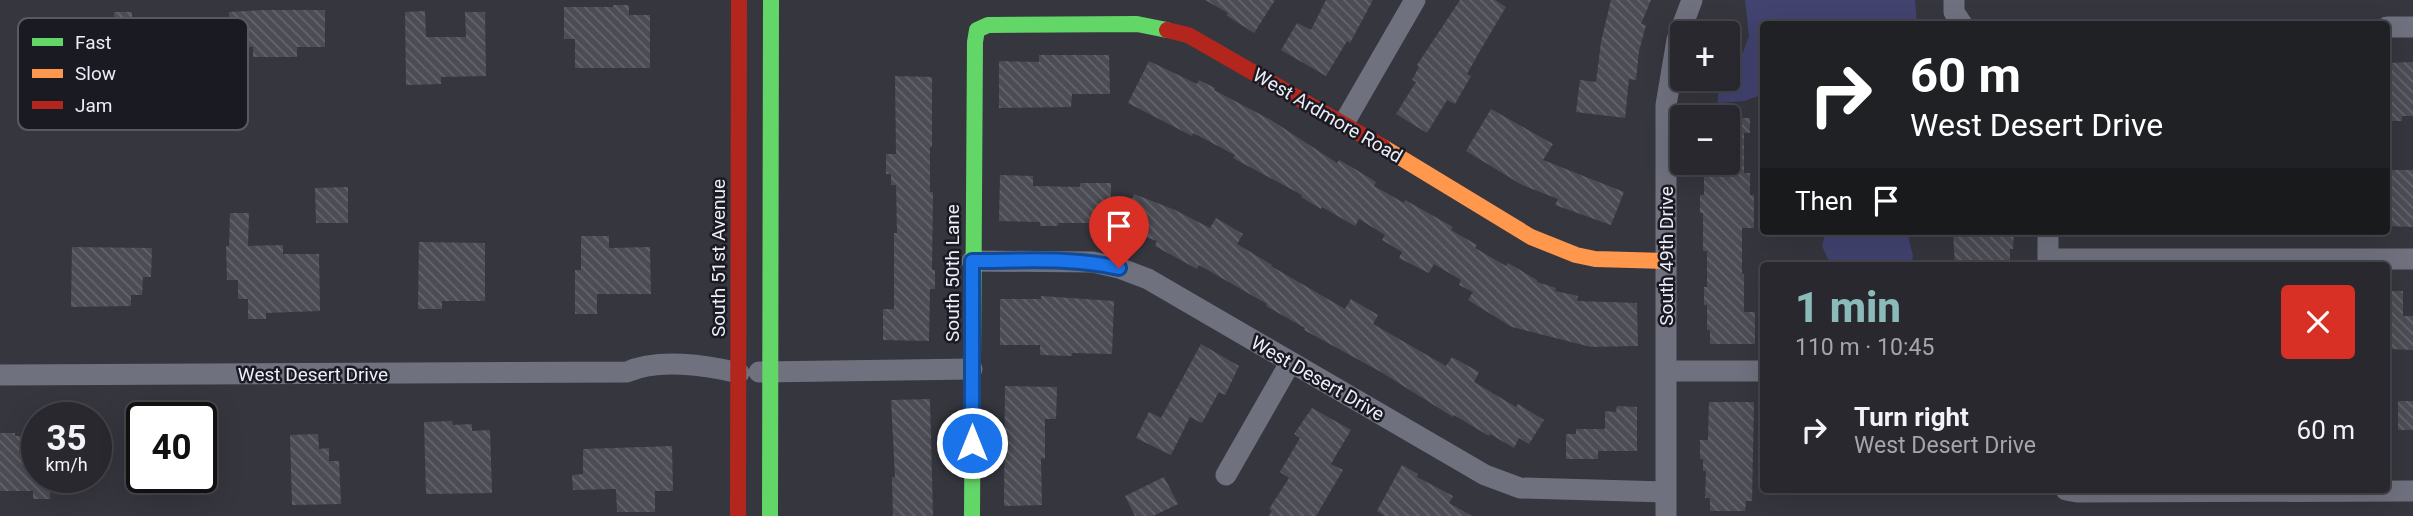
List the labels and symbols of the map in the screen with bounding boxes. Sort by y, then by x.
legend [18,18,248,130]
text: Fast [75,31,112,54]
text: Slow [75,62,116,85]
street label: West Ardmore Road [1249,63,1407,168]
text: Jam [75,94,112,117]
street label: South 51st Avenue [707,179,730,337]
street label: South 49th Drive [1655,186,1678,326]
pin [1089,196,1149,268]
street label: South 50th Lane [941,204,964,342]
street label: West Desert Drive [1247,331,1389,426]
street label: West Desert Drive [238,363,388,386]
speed limit sign: 40 [126,402,217,493]
position arrow [935,406,1009,480]

